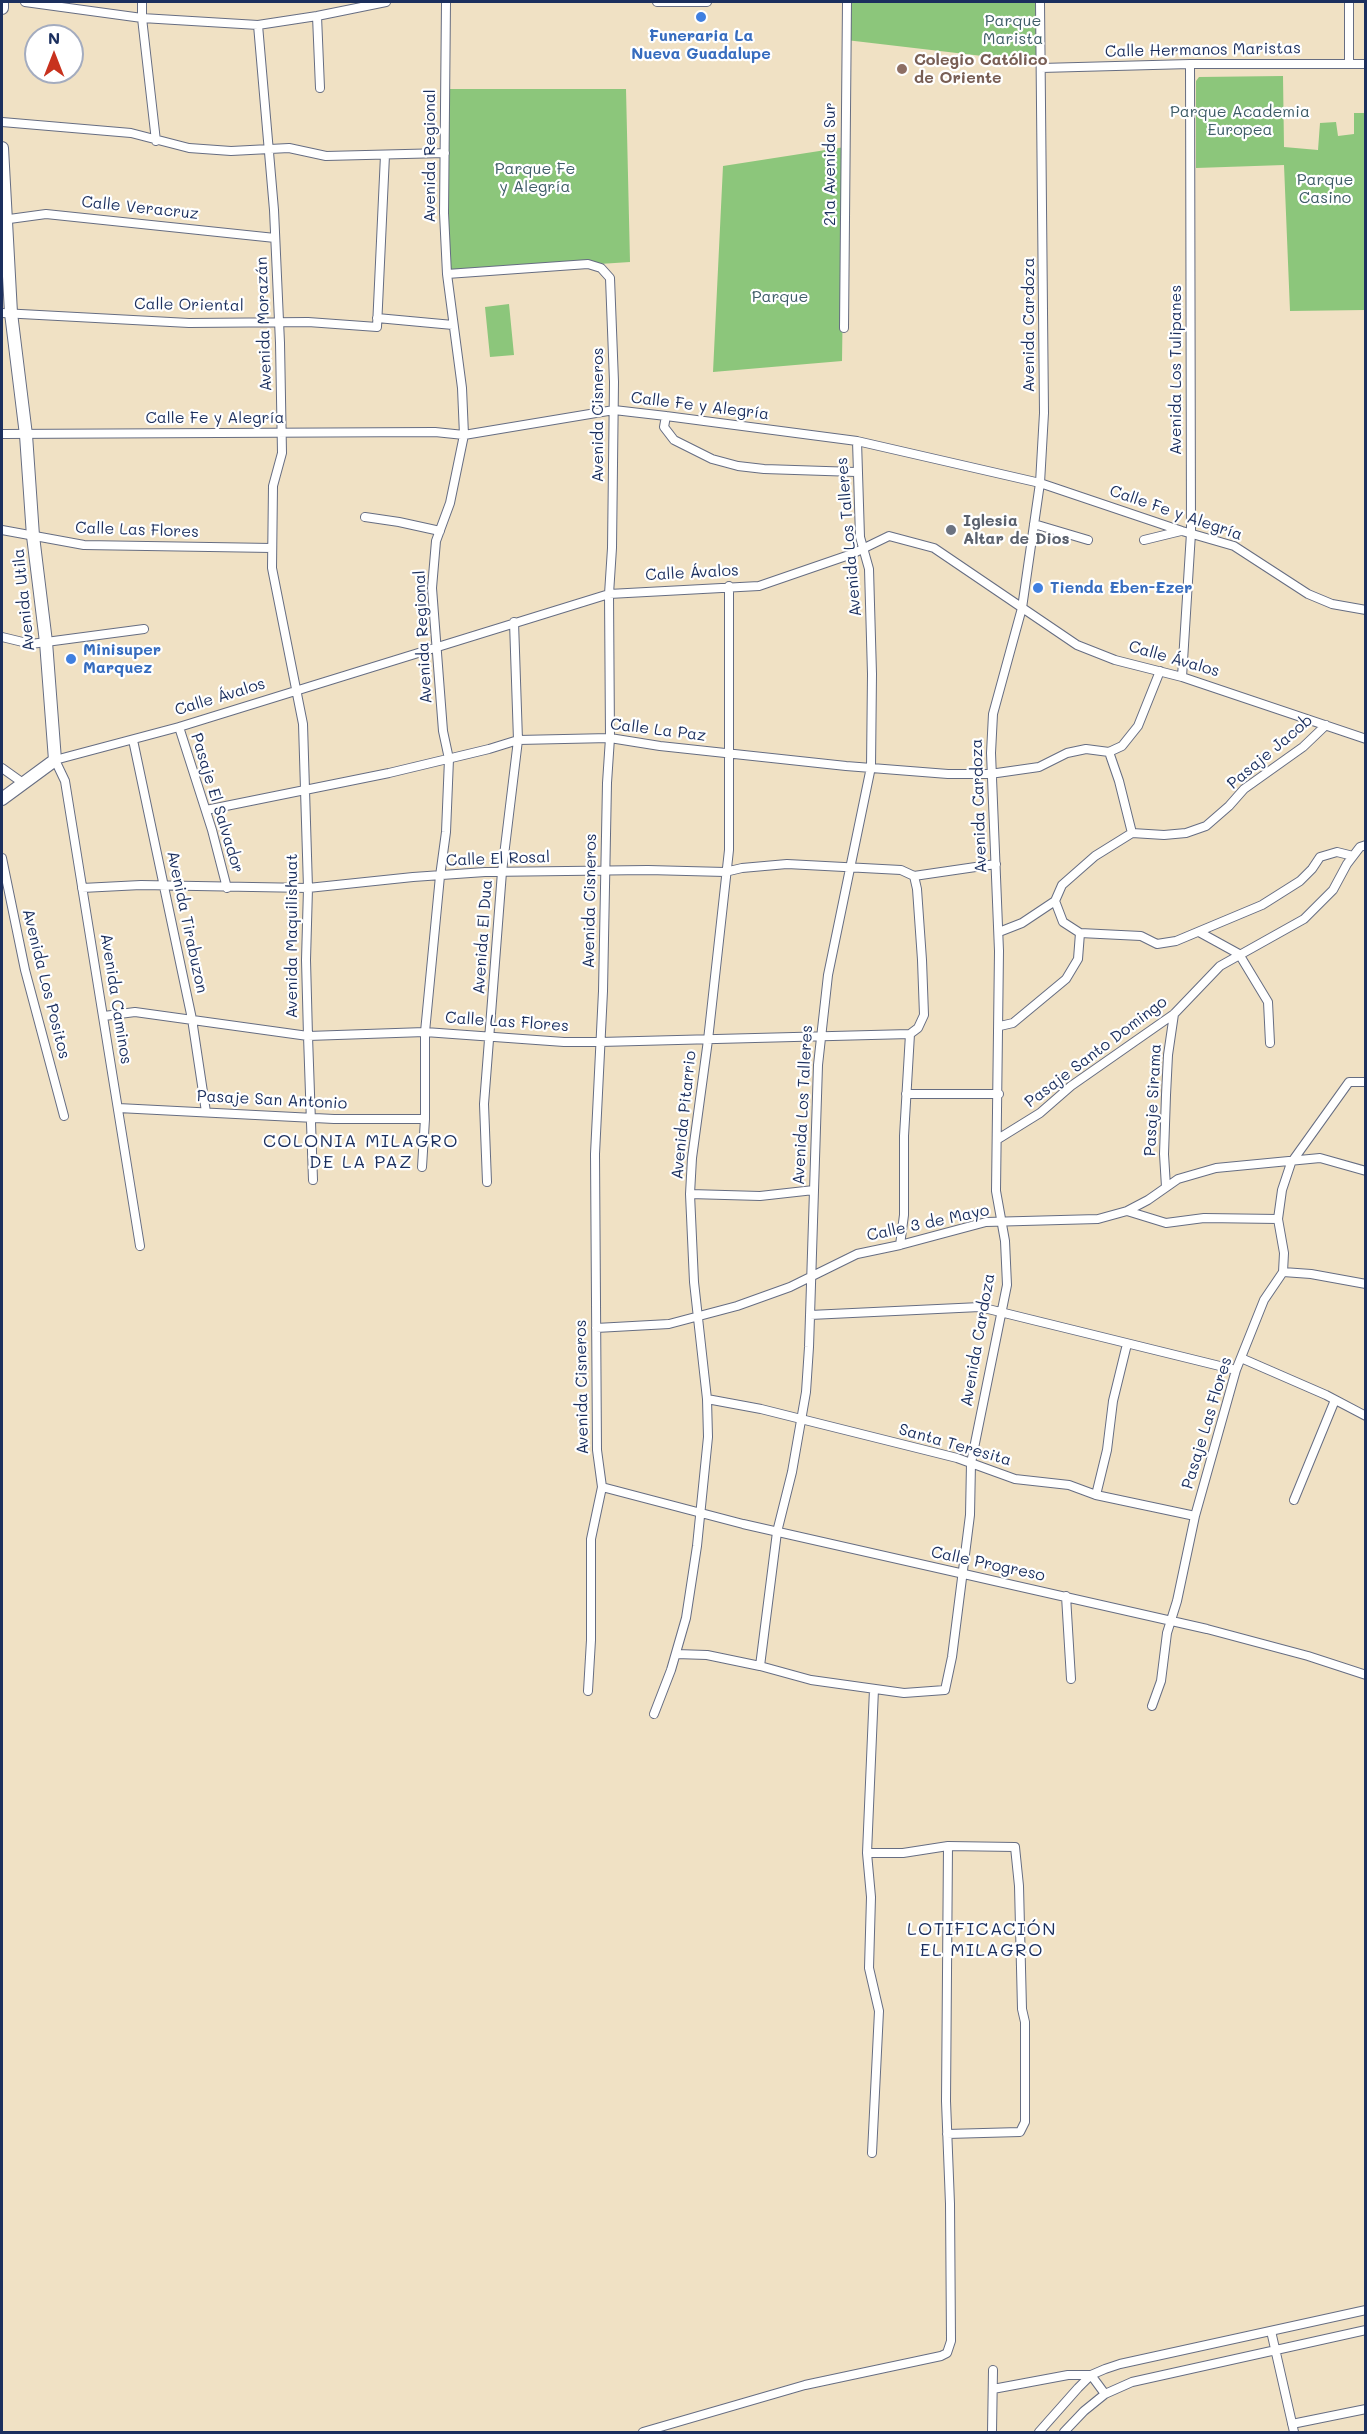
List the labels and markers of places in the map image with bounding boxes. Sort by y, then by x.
marker: Funeraria La Nueva Guadalupe [694,10,708,24]
place label: Funeraria La Nueva Guadalupe [631,26,771,64]
place label: Colegio Católico de Oriente [914,50,1047,88]
marker: Colegio Católico de Oriente [895,62,909,76]
place label: Iglesia Altar de Dios [963,511,1070,549]
marker: Iglesia Altar de Dios [944,523,958,537]
place label: Tienda Eben-Ezer [1050,578,1192,598]
marker: Tienda Eben-Ezer [1031,581,1045,595]
place label: Minisuper Marquez [83,640,161,678]
marker: Minisuper Marquez [64,652,78,666]

